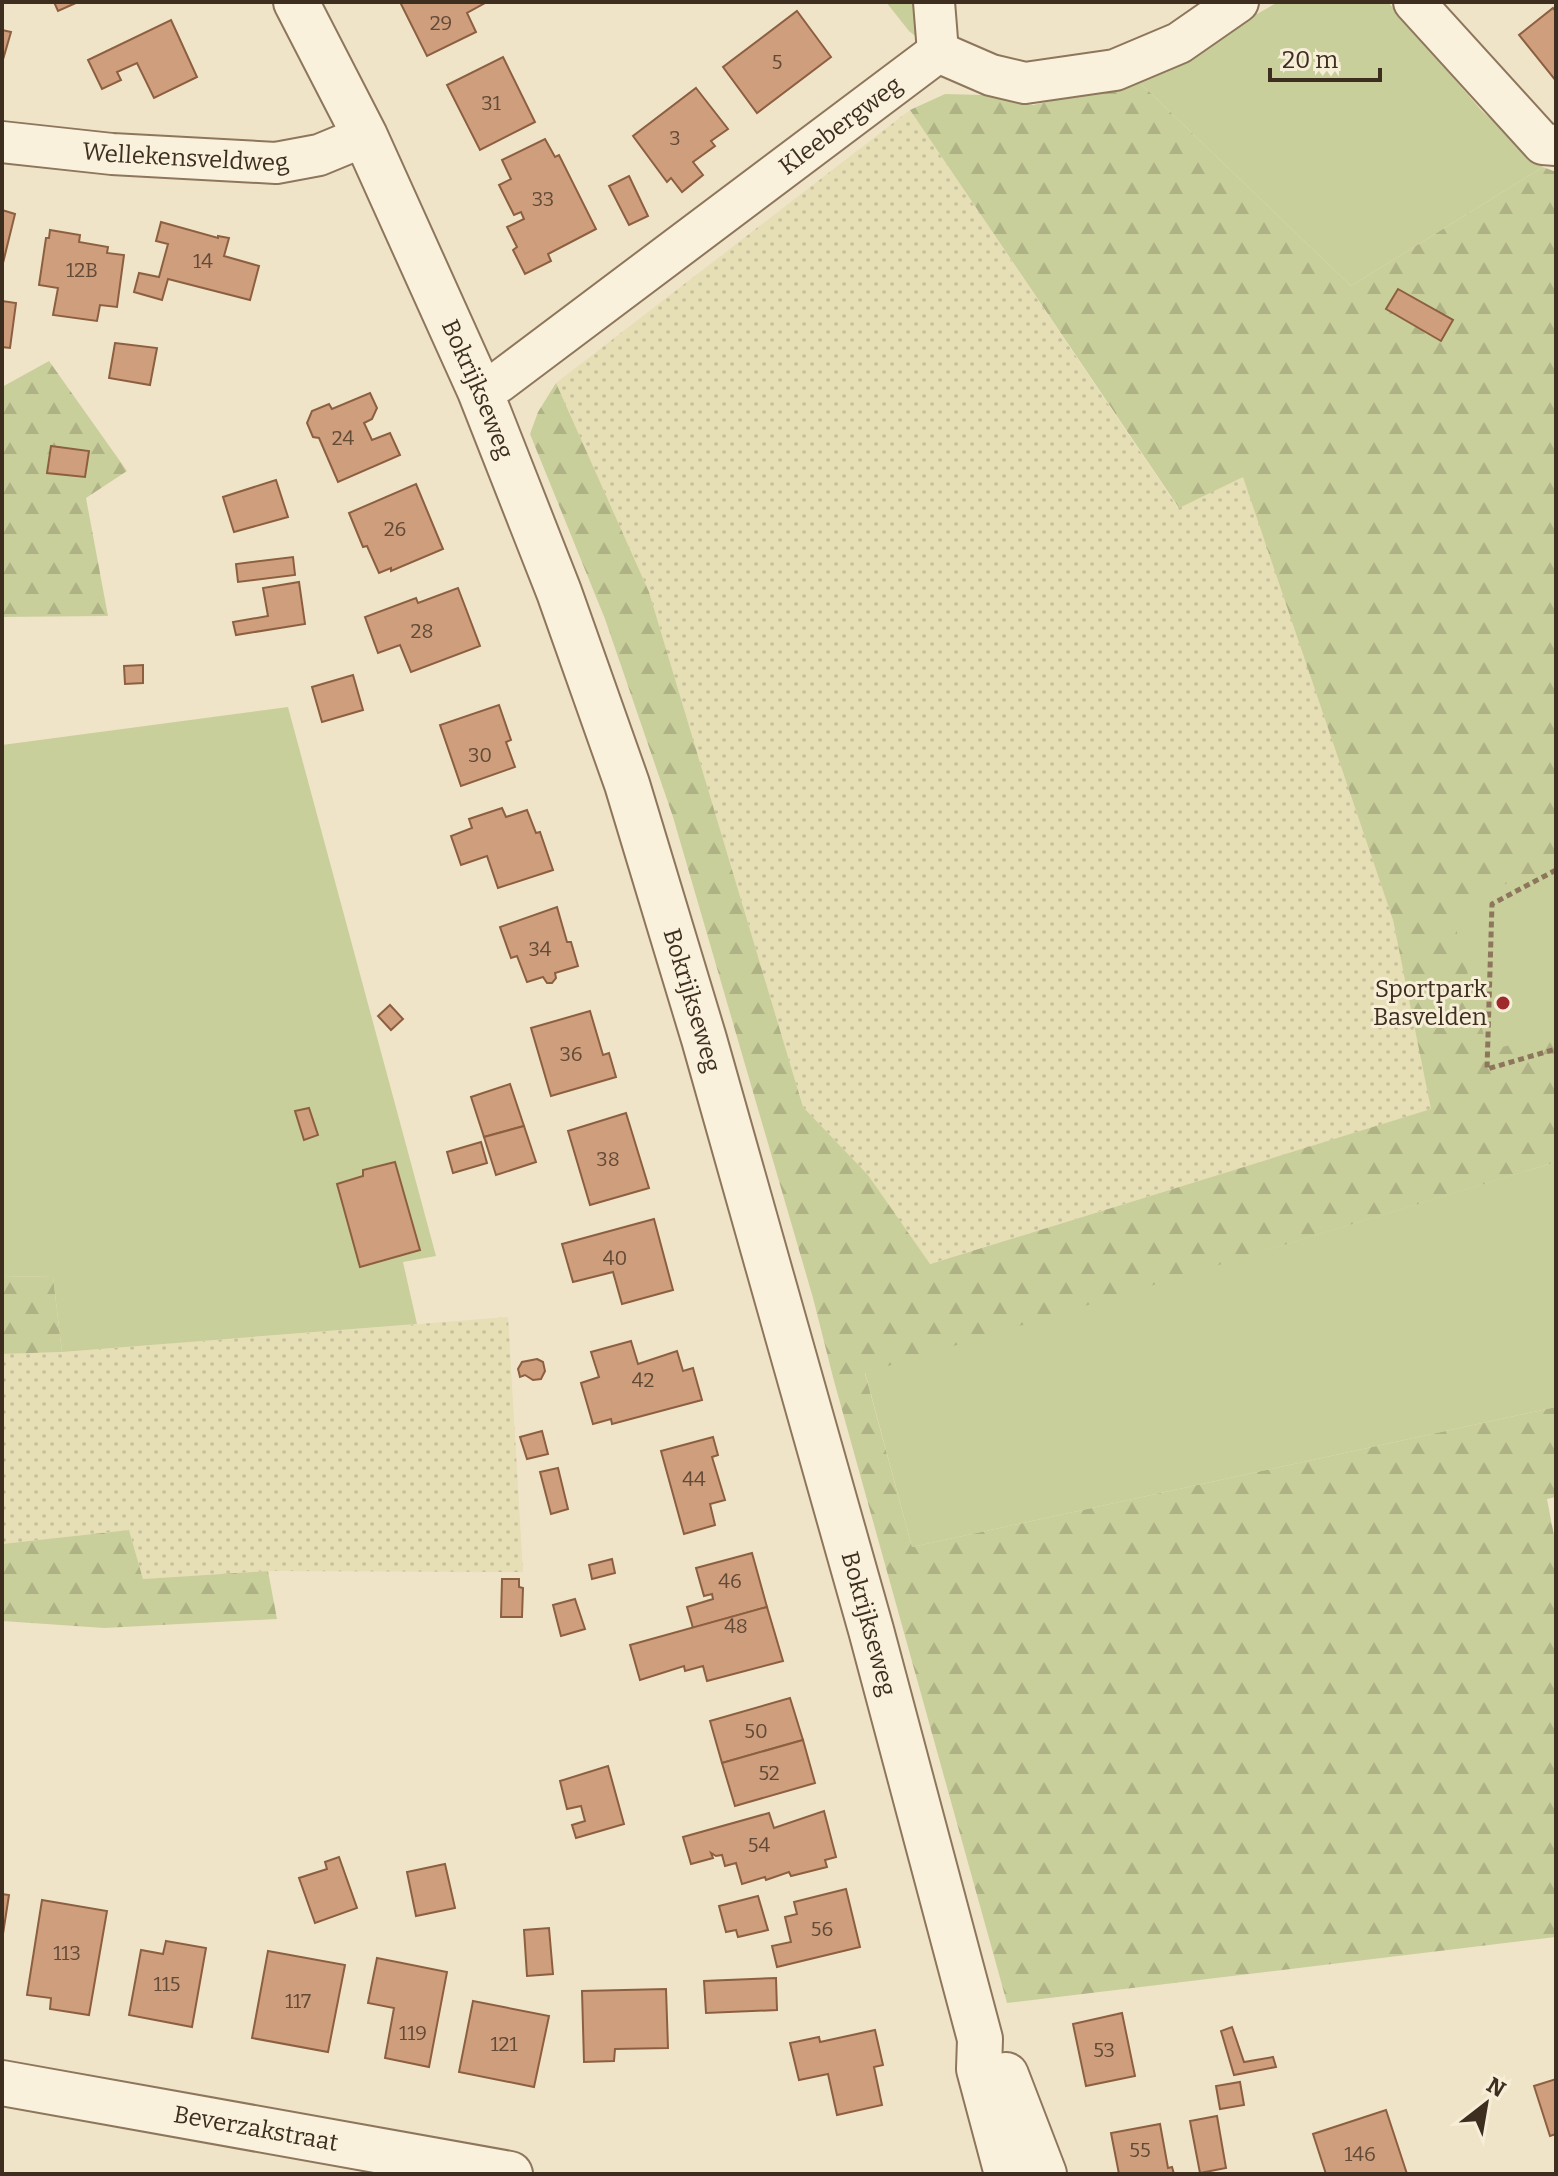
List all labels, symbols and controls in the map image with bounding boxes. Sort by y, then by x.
house number: 29 [430,11,452,35]
scale bar [1270,32,1380,82]
text: 20 m [1282,46,1338,74]
house number: 5 [772,50,782,74]
street label: Kleebergweg [774,70,907,180]
house number: 31 [481,91,501,115]
house number: 3 [669,126,681,150]
street label: Wellekensveldweg [81,137,291,177]
house number: 33 [532,187,554,211]
house number: 14 [193,249,213,273]
house number: 12B [66,258,98,282]
street label: Bokrijkseweg [436,315,519,463]
house number: 24 [332,426,355,450]
house number: 26 [384,517,406,541]
house number: 28 [411,619,433,643]
house number: 30 [468,743,492,767]
street label: Bokrijkseweg [657,925,727,1075]
house number: 34 [528,937,552,961]
place label: Sportpark Basvelden [1373,975,1487,1031]
marker: Sportpark Basvelden [1494,994,1512,1012]
house number: 36 [559,1042,583,1066]
house number: 38 [596,1147,620,1171]
house number: 40 [603,1246,627,1270]
house number: 42 [632,1368,654,1392]
house number: 44 [682,1467,706,1491]
street label: Bokrijkseweg [836,1548,902,1699]
house number: 46 [718,1569,742,1593]
house number: 48 [724,1614,748,1638]
house number: 50 [744,1719,768,1743]
house number: 52 [758,1761,780,1785]
house number: 54 [748,1833,770,1857]
house number: 56 [811,1917,833,1941]
house number: 113 [53,1941,81,1965]
house number: 115 [154,1972,180,1996]
house number: 117 [285,1989,311,2013]
house number: 119 [399,2021,427,2045]
house number: 121 [490,2032,518,2056]
house number: 53 [1093,2038,1115,2062]
north arrow [1446,2064,1526,2144]
text: N [1482,2071,1510,2103]
street label: Beverzakstraat [172,2100,341,2157]
house number: 55 [1129,2138,1151,2162]
house number: 146 [1344,2142,1376,2166]

